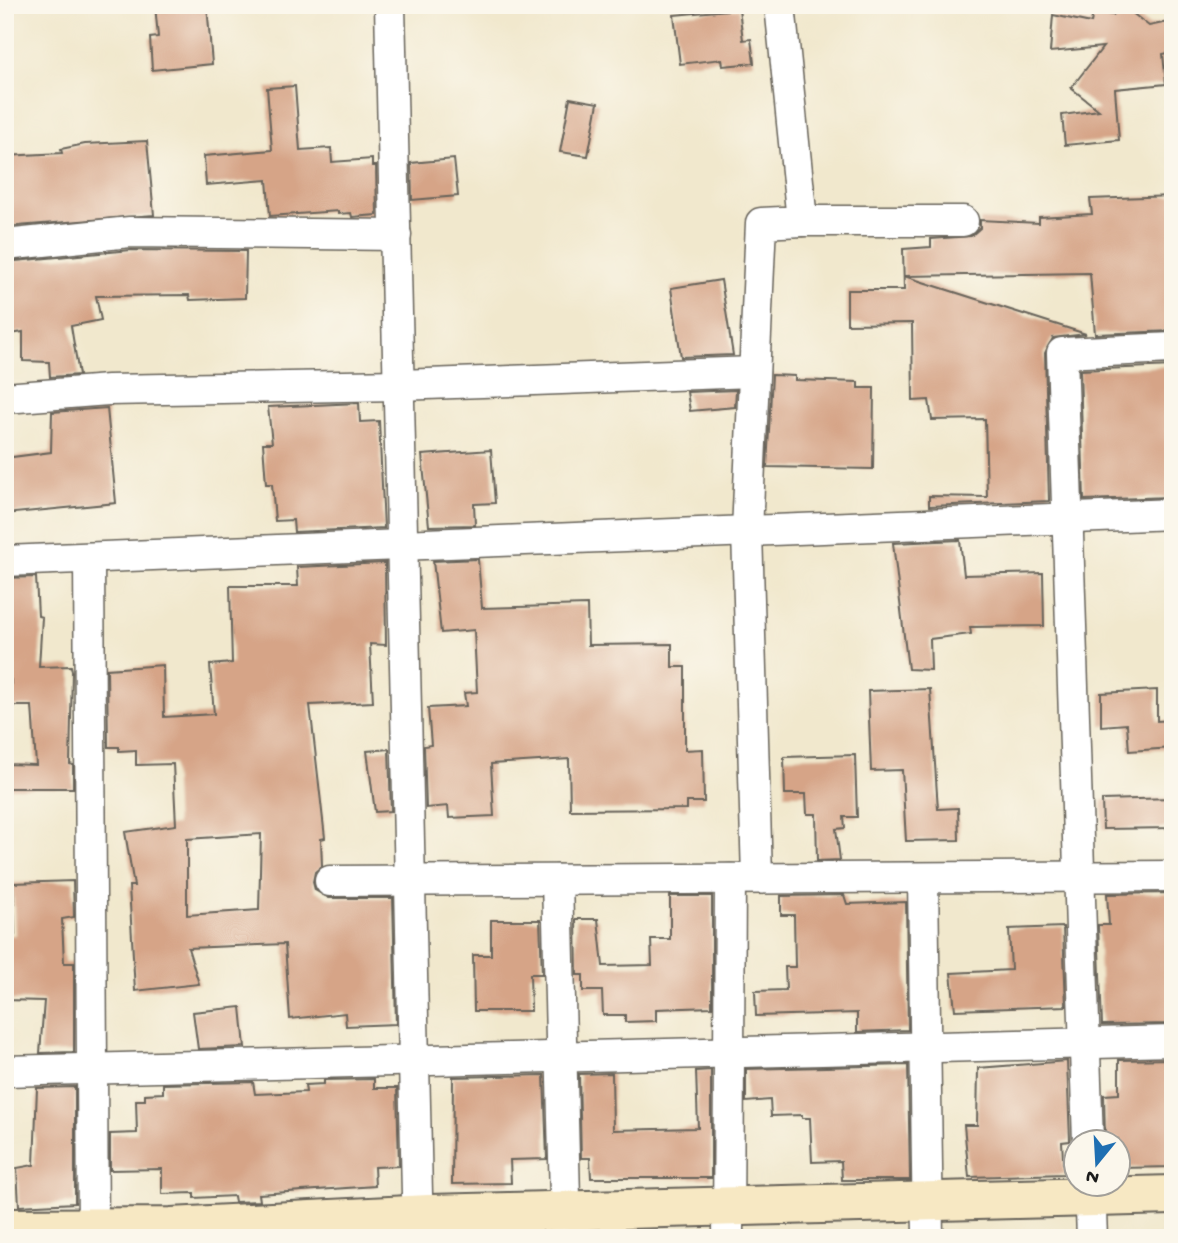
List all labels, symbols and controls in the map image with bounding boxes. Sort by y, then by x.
north arrow [1062,1128,1132,1198]
text: N [1083,1163,1102,1189]

